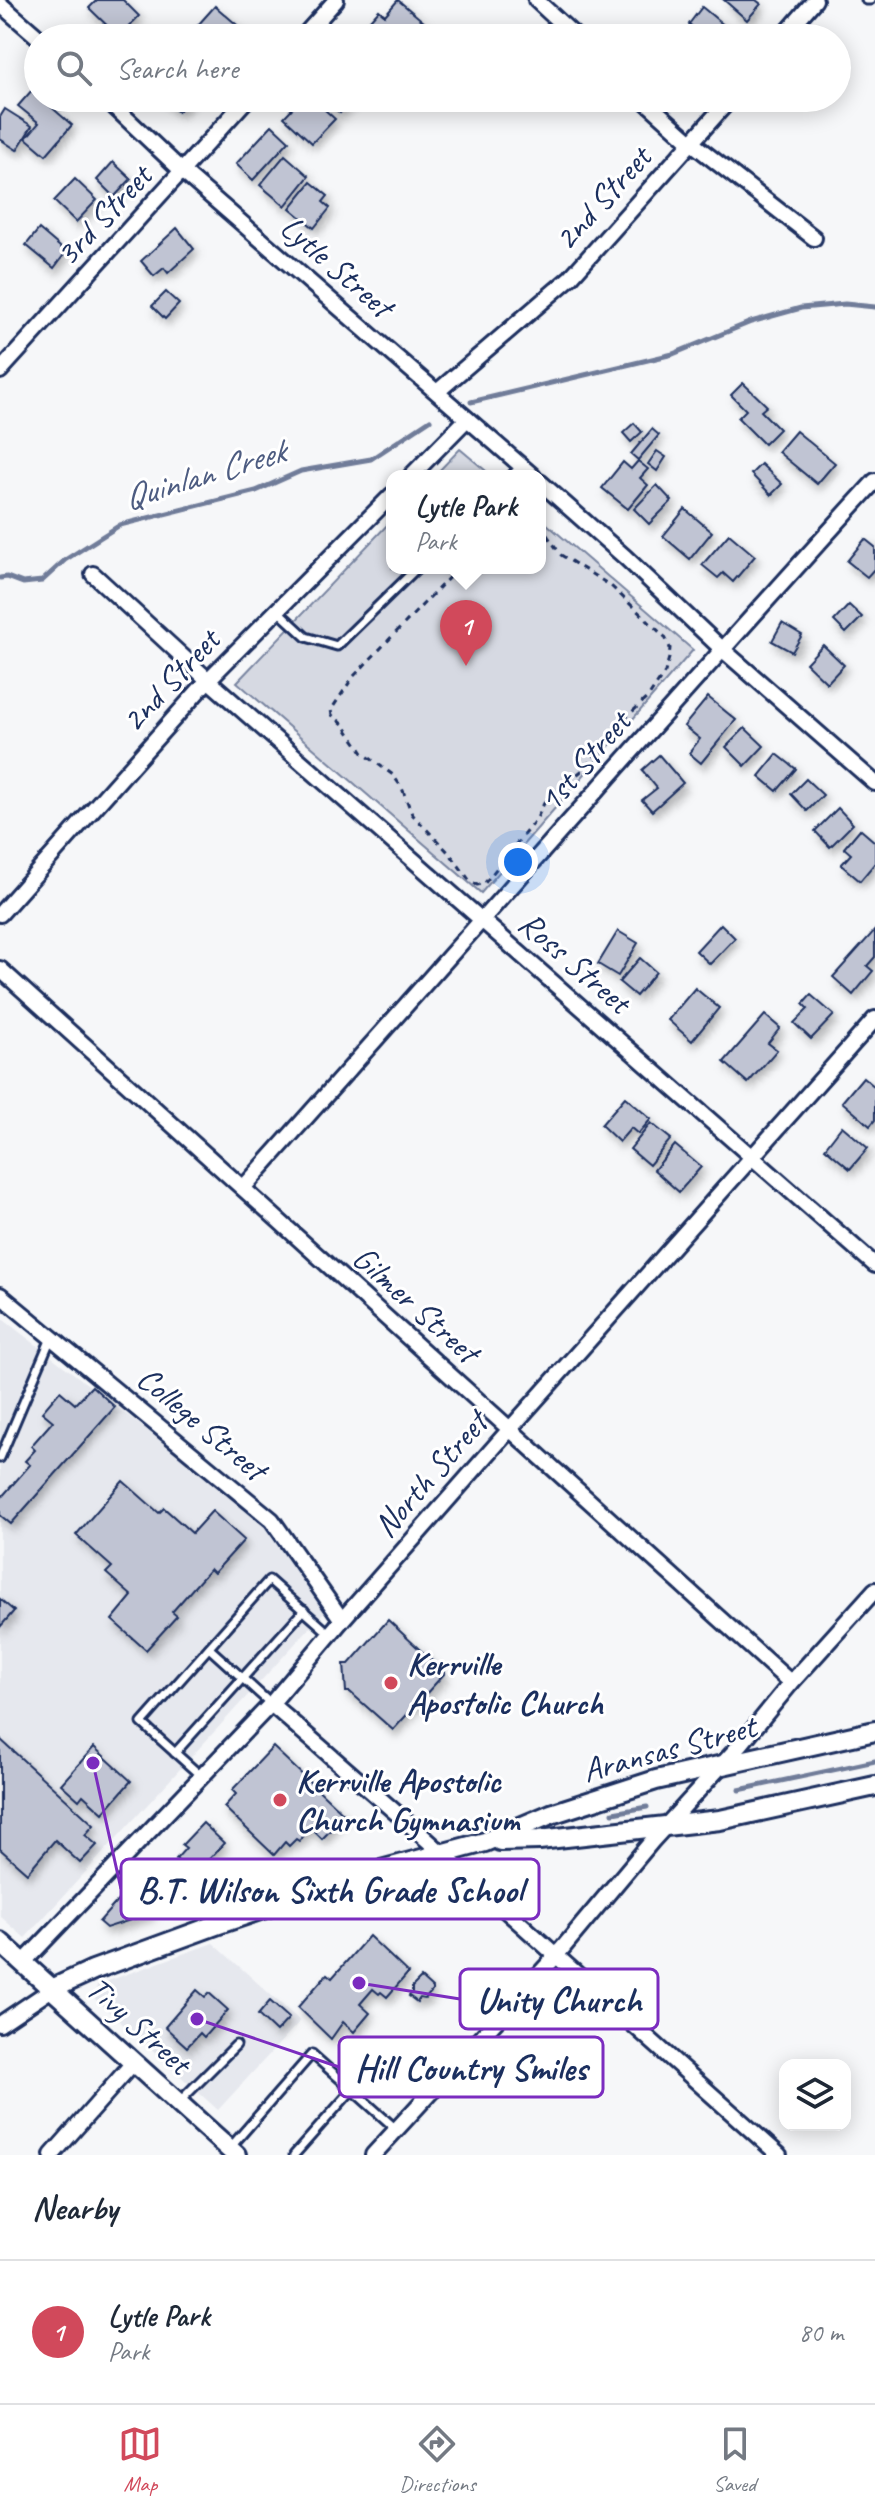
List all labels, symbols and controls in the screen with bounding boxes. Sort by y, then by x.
search box [24,24,851,112]
icon: search [52,46,96,90]
text: Search here [116,49,238,87]
street label: 2nd Street [544,134,662,259]
street label: 3rd Street [45,153,163,274]
street label: Lytle Street [272,205,406,330]
water label: Quinlan Creek [118,426,296,520]
popup [386,470,546,574]
text: Lytle Park [415,487,517,525]
text: Park [415,525,456,558]
pin: 1 [440,600,492,666]
street label: 2nd Street [111,617,231,741]
street label: 1st Street [528,699,642,820]
your location [498,842,538,882]
street label: Ross Street [510,902,643,1025]
street label: Gilmer Street [344,1236,492,1375]
street label: College Street [128,1356,279,1493]
street label: North Street [364,1399,499,1546]
place label: Kerrville Apostolic Church [407,1642,604,1724]
marker: Kerrville Apostolic Church [382,1674,400,1692]
street label: Aransas Street [578,1703,764,1792]
place label: Kerrville Apostolic Church Gymnasium [296,1759,521,1841]
marker: Kerrville Apostolic Church Gymnasium [271,1791,289,1809]
callout: B.T. Wilson Sixth Grade School [121,1859,539,1919]
text: B.T. Wilson Sixth Grade School [137,1867,529,1913]
street label: Tivy Street [78,1967,203,2086]
callout: Unity Church [460,1969,658,2029]
text: Unity Church [476,1977,644,2023]
callout: Hill Country Smiles [339,2037,603,2097]
text: Hill Country Smiles [355,2045,591,2091]
map controls [779,2059,851,2131]
button: layers [779,2059,851,2131]
text: Nearby [32,2186,118,2229]
text: Lytle Park [108,2297,210,2335]
text: 1 [52,2316,64,2349]
text: 80 m [799,2316,843,2349]
text: Park [108,2335,149,2368]
tab: Map [118,2422,162,2498]
tab: Directions [399,2422,476,2498]
tab: Saved [713,2422,757,2498]

